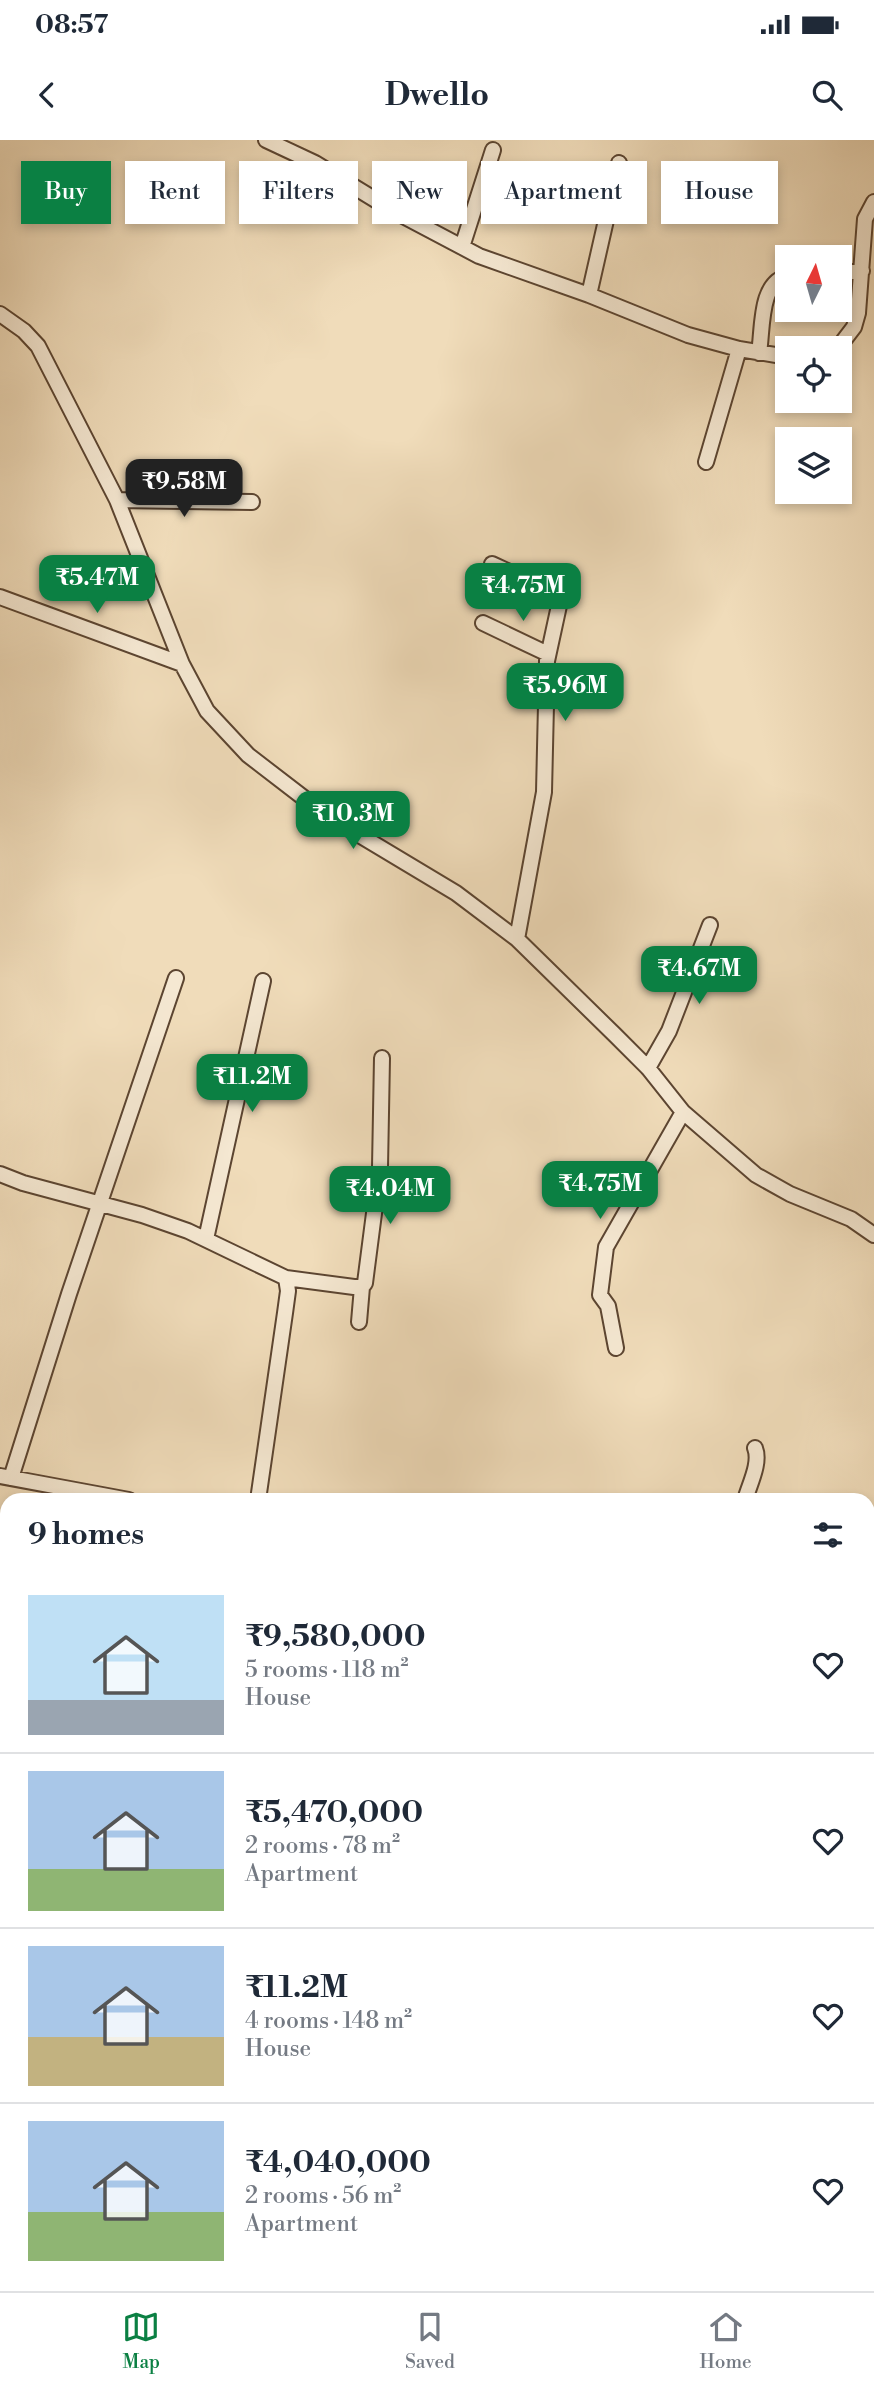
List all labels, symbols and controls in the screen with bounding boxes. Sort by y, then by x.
text: 08:57 [35,9,108,41]
text: Dwello [385,75,489,115]
icon: back [28,76,66,114]
icon: search [808,76,846,114]
chip: Buy [21,161,111,224]
chip: Rent [125,161,225,224]
chip: Filters [239,161,358,224]
chip: New [372,161,467,224]
chip: Apartment [481,161,647,224]
chip: House [661,161,778,224]
north arrow [775,245,852,322]
map controls [775,245,852,504]
button: locate [775,336,852,413]
button: layers [775,427,852,504]
pin: ₹9.58M [127,460,241,519]
text: ₹9.58M [142,468,226,496]
pin: ₹5.47M [40,556,154,615]
text: ₹5.47M [55,564,139,592]
pin: ₹4.75M [466,564,580,623]
text: ₹4.75M [481,572,565,600]
pin: ₹5.96M [508,664,622,723]
text: ₹5.96M [523,672,607,700]
pin: ₹10.3M [296,792,410,851]
text: ₹10.3M [312,800,394,828]
pin: ₹4.67M [642,946,756,1006]
text: ₹4.67M [657,955,741,983]
pin: ₹11.2M [195,1054,309,1114]
text: ₹11.2M [213,1063,291,1091]
pin: ₹4.75M [543,1161,657,1221]
pin: ₹4.04M [333,1166,447,1226]
text: ₹4.75M [558,1170,642,1198]
text: ₹4.04M [345,1175,435,1203]
text: 9 homes [28,1516,144,1554]
icon: filters [809,1516,847,1554]
text: ₹9,580,000 [245,1618,425,1656]
icon: home [84,1623,168,1707]
icon: heart [809,1646,847,1684]
text: 5 rooms · 118 m² [245,1656,409,1684]
text: House [245,1684,311,1712]
text: ₹5,470,000 [245,1794,423,1832]
icon: home [84,1799,168,1883]
icon: heart [809,1822,847,1860]
text: 2 rooms · 78 m² [245,1832,400,1860]
text: Apartment [245,1860,358,1888]
text: ₹11.2M [245,1969,348,2007]
icon: home [84,1974,168,2058]
icon: heart [809,1997,847,2035]
text: 4 rooms · 148 m² [245,2007,412,2035]
text: House [245,2035,311,2063]
text: ₹4,040,000 [245,2144,431,2182]
icon: home [84,2149,168,2233]
icon: heart [809,2172,847,2210]
text: 2 rooms · 56 m² [245,2182,401,2210]
text: Apartment [245,2210,358,2238]
tab: Map [122,2308,160,2374]
tab: Saved [405,2308,455,2374]
tab: Home [700,2308,752,2374]

